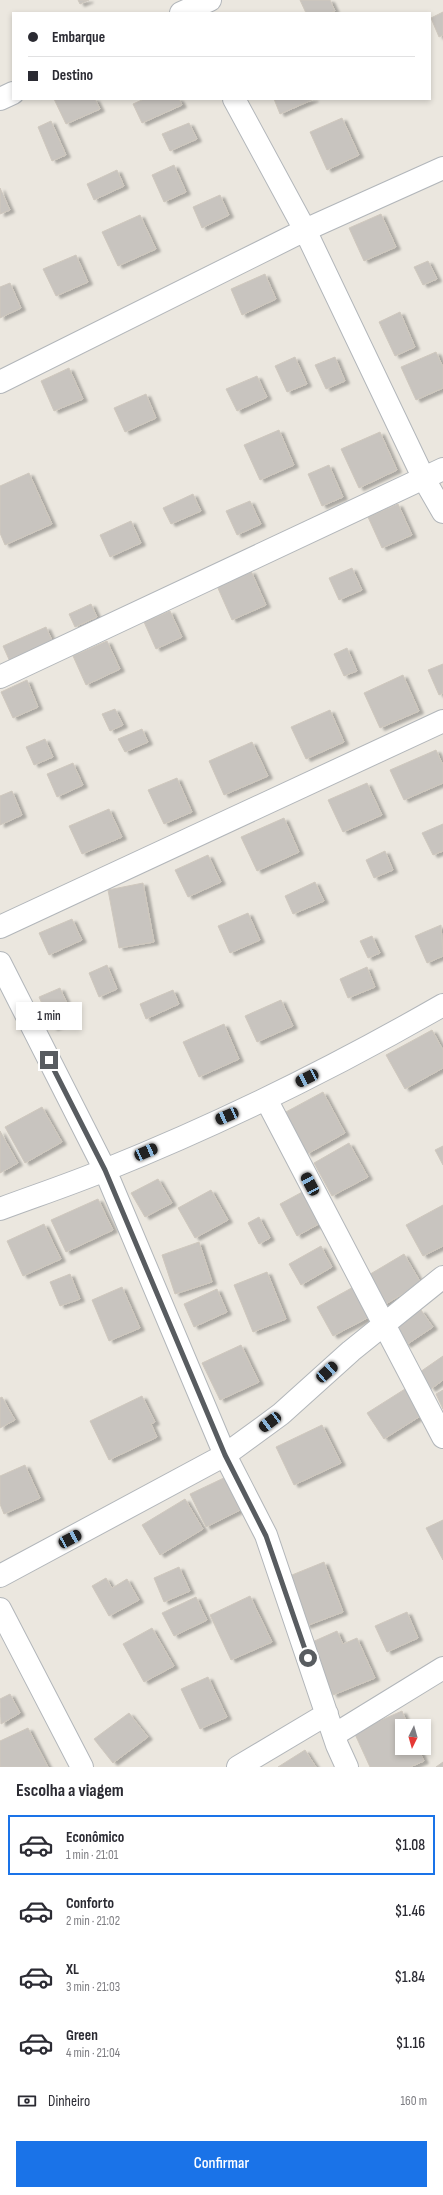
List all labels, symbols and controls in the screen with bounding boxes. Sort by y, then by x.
text: Embarque [52,28,105,47]
text: Destino [52,66,93,85]
callout: 1 min [16,1002,82,1030]
text: 1 min [37,1008,61,1024]
route end [40,1051,58,1069]
car [294,1067,320,1089]
car [214,1106,240,1126]
car [133,1142,159,1162]
car [299,1171,321,1197]
car [314,1360,340,1384]
car [257,1410,283,1434]
car [57,1528,83,1550]
route start [299,1649,317,1667]
north arrow [395,1719,431,1755]
map controls [395,1719,431,1755]
text: Escolha a viagem [16,1780,124,1801]
icon: car [18,1827,54,1863]
text: Econômico [66,1828,124,1847]
text: $1.08 [395,1836,425,1855]
text: 1 min · 21:01 [66,1847,118,1863]
icon: car [18,1893,54,1929]
text: Conforto [66,1894,114,1913]
text: $1.46 [395,1902,425,1921]
text: 2 min · 21:02 [66,1913,120,1929]
icon: car [18,1959,54,1995]
text: XL [66,1960,79,1979]
text: $1.84 [394,1968,425,1987]
text: 3 min · 21:03 [66,1979,120,1995]
icon: car [18,2025,54,2061]
text: Green [66,2026,98,2045]
text: $1.16 [396,2034,425,2053]
text: 4 min · 21:04 [66,2045,120,2061]
icon: cash [16,2090,38,2112]
text: Dinheiro [48,2092,90,2111]
text: 160 m [401,2093,427,2109]
button: Confirmar [16,2141,427,2187]

